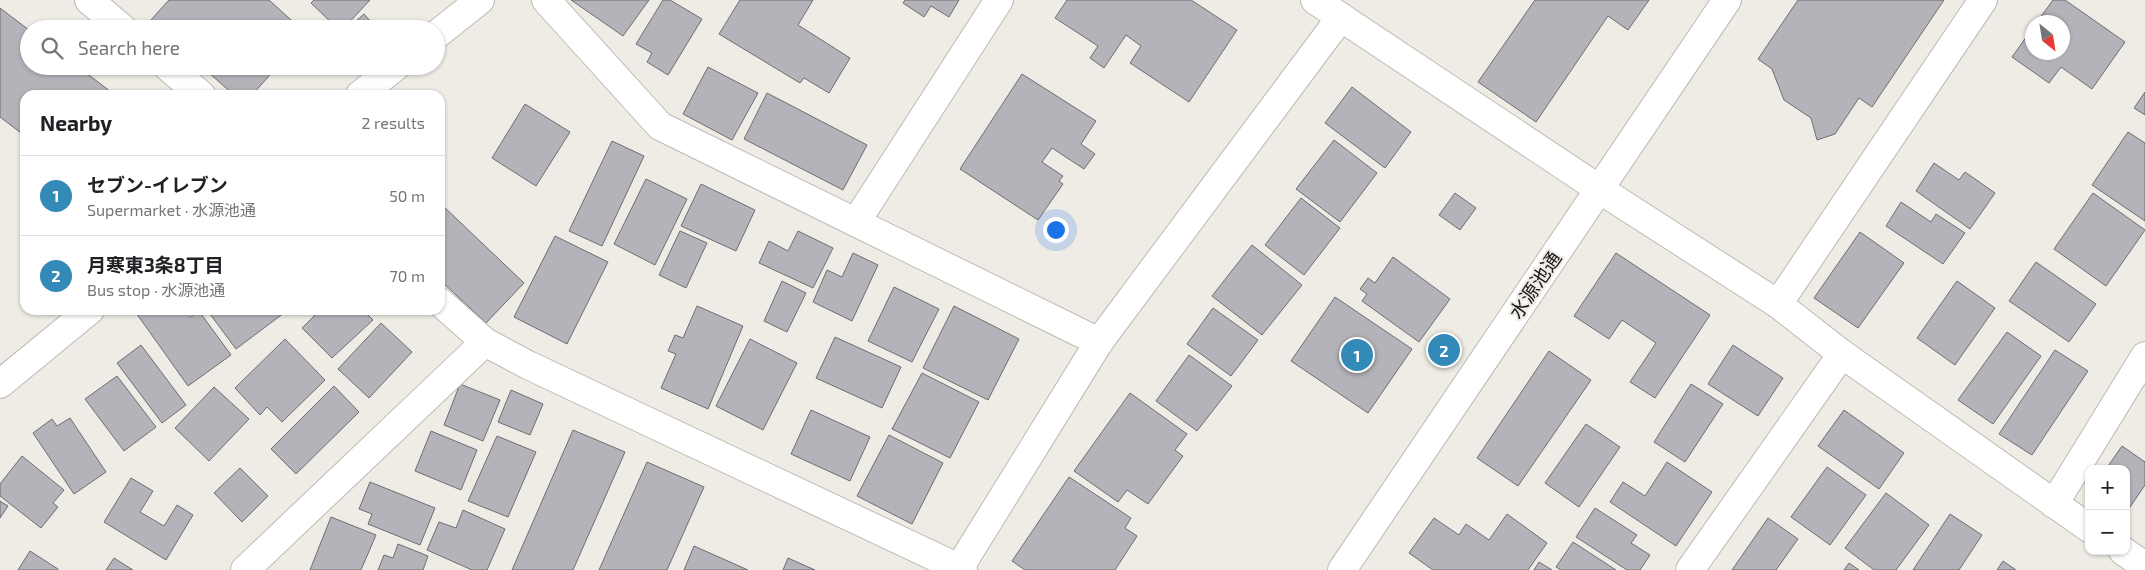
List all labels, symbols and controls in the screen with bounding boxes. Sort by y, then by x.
north arrow [2025,15,2070,60]
search box [20,20,445,75]
icon: search [38,34,66,62]
text: Search here [78,36,180,59]
text: Nearby [40,110,112,135]
text: 2 results [362,113,425,132]
text: セブン-イレブン [87,173,228,196]
text: 1 [53,186,59,205]
text: 50 m [389,186,425,205]
text: Supermarket · 水源池通 [87,200,256,219]
your location [1043,217,1069,243]
street label: 水源池通 [1504,247,1565,323]
text: 月寒東3条8丁目 [87,253,224,276]
text: 2 [51,266,61,285]
text: 70 m [390,266,425,285]
text: Bus stop · 水源池通 [87,280,225,299]
pin: 2 [1428,331,1460,369]
pin: 1 [1341,336,1373,374]
map controls [2085,465,2130,555]
button: + [2085,465,2130,510]
button: − [2085,510,2130,555]

